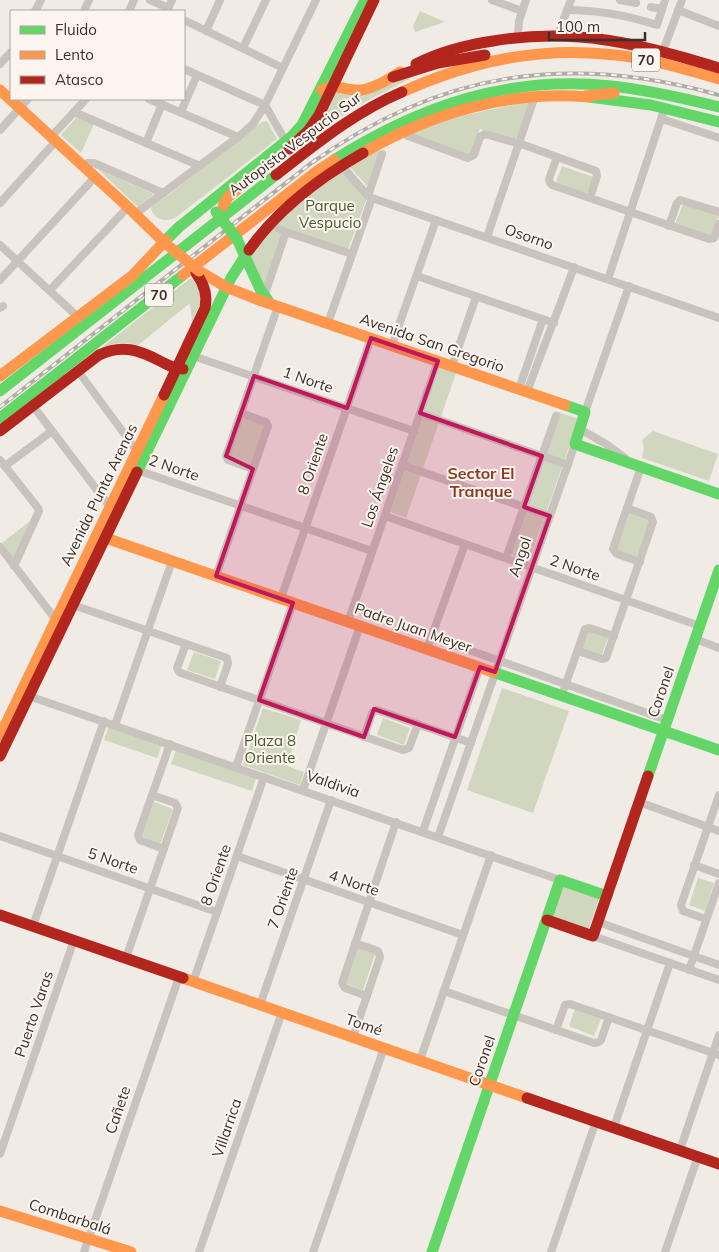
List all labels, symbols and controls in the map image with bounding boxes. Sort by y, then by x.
legend [10,10,185,100]
scale bar [549,10,645,42]
text: 100 m [556,17,600,36]
text: Fluido [55,20,97,39]
text: Lento [55,45,94,64]
road number: 70 [632,48,660,72]
text: Atasco [55,70,103,89]
street label: Autopista Vespucio Sur [225,87,365,200]
park label: Parque Vespucio [299,196,361,232]
street label: Osorno [502,219,556,254]
road number: 70 [145,284,173,306]
street label: Avenida San Gregorio [357,309,507,376]
street label: 1 Norte [281,362,336,397]
street label: Avenida Punta Arenas [56,421,141,569]
street label: 8 Oriente [293,431,332,497]
street label: Los Ángeles [357,444,402,530]
street label: 2 Norte [147,450,202,485]
district label: Sector El Tranque [447,463,515,501]
street label: Angol [504,534,535,579]
street label: 2 Norte [548,550,603,585]
street label: Padre Juan Meyer [352,599,475,657]
street label: Coronel [643,664,678,720]
park label: Plaza 8 Oriente [244,731,296,767]
street label: Valdivia [304,766,362,802]
street label: 8 Oriente [196,842,235,908]
street label: 5 Norte [86,843,141,878]
street label: 7 Oriente [263,865,302,931]
street label: 4 Norte [327,865,382,900]
street label: Puerto Varas [10,968,57,1060]
street label: Tomé [343,1009,385,1040]
street label: Coronel [464,1033,499,1089]
street label: Cañete [101,1083,135,1136]
street label: Villarrica [208,1096,245,1160]
street label: Combarbalá [27,1194,114,1239]

